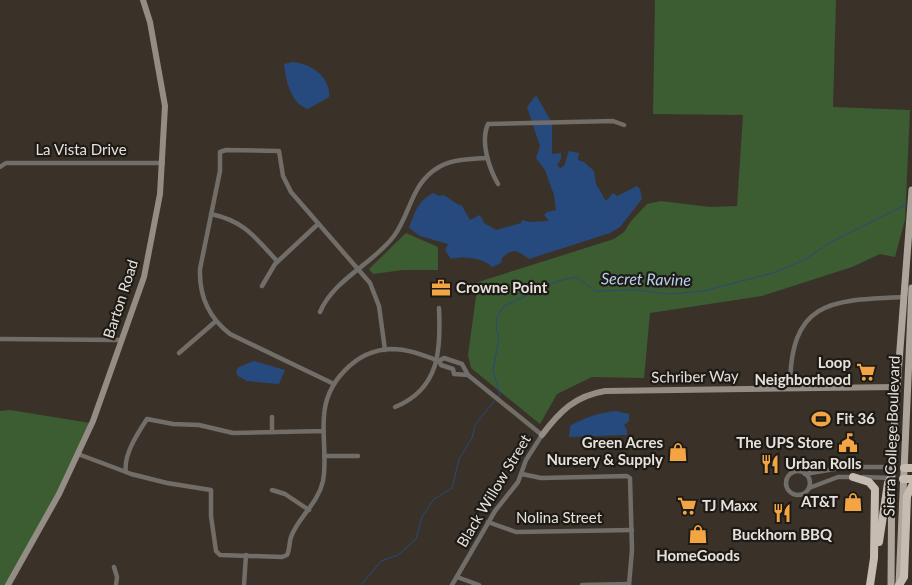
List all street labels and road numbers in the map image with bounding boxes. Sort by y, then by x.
street label: La Vista Drive [35,140,127,158]
street label: Barton Road [99,257,141,340]
street label: Sierra College Boulevard [879,355,903,517]
street label: Schriber Way [651,366,739,386]
street label: Black Willow Street [452,430,534,550]
street label: Nolina Street [516,508,603,526]

